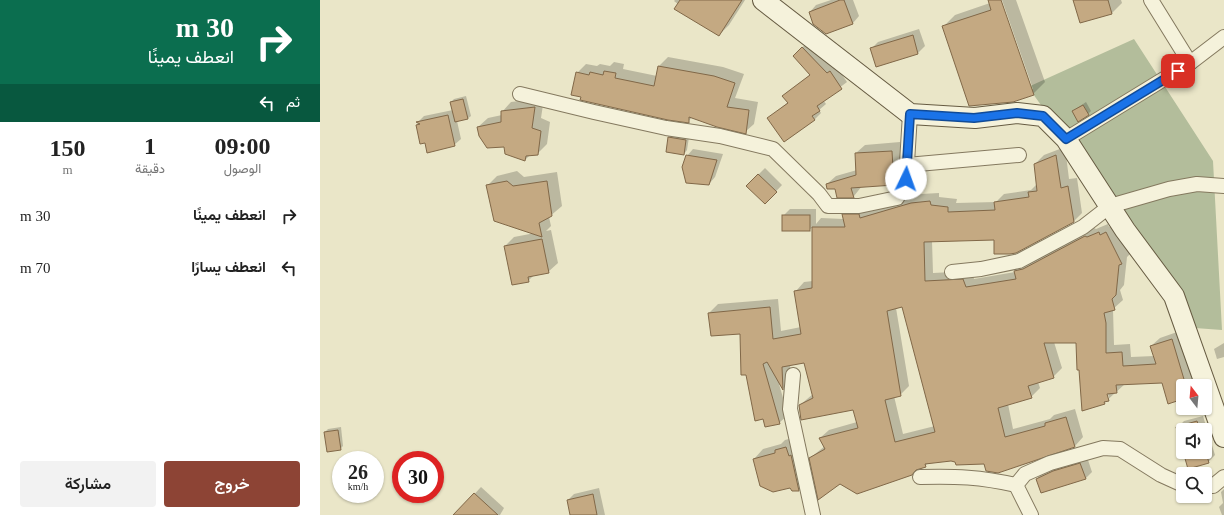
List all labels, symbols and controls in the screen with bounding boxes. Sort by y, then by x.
text: 30 m [176,12,234,43]
icon: right [248,16,300,68]
text: انعطف يمينًا [148,47,234,67]
pin [1161,54,1195,88]
icon: arrive [1167,60,1189,82]
icon: left [256,92,278,114]
text: ثم [286,94,300,110]
text: 1 [144,133,156,159]
text: 09:00 [215,133,271,159]
text: 150 [50,135,86,161]
position arrow [885,158,927,200]
text: دقيقة [135,161,165,176]
text: الوصول [224,161,261,176]
text: m [62,162,73,177]
icon: right [278,205,300,227]
text: انعطف يمينًا [193,207,266,223]
text: 30 m [20,208,50,224]
icon: left [278,257,300,279]
text: انعطف يسارًا [191,259,266,275]
text: 70 m [20,260,50,276]
north arrow [1176,379,1212,415]
map controls [1176,379,1212,503]
button: sound [1176,423,1212,459]
speed limit sign: 30 [392,451,444,503]
button: مشاركة [20,461,156,507]
button: خروج [164,461,300,507]
text: 26 [348,461,368,483]
button: search [1176,467,1212,503]
text: km/h [348,481,368,492]

